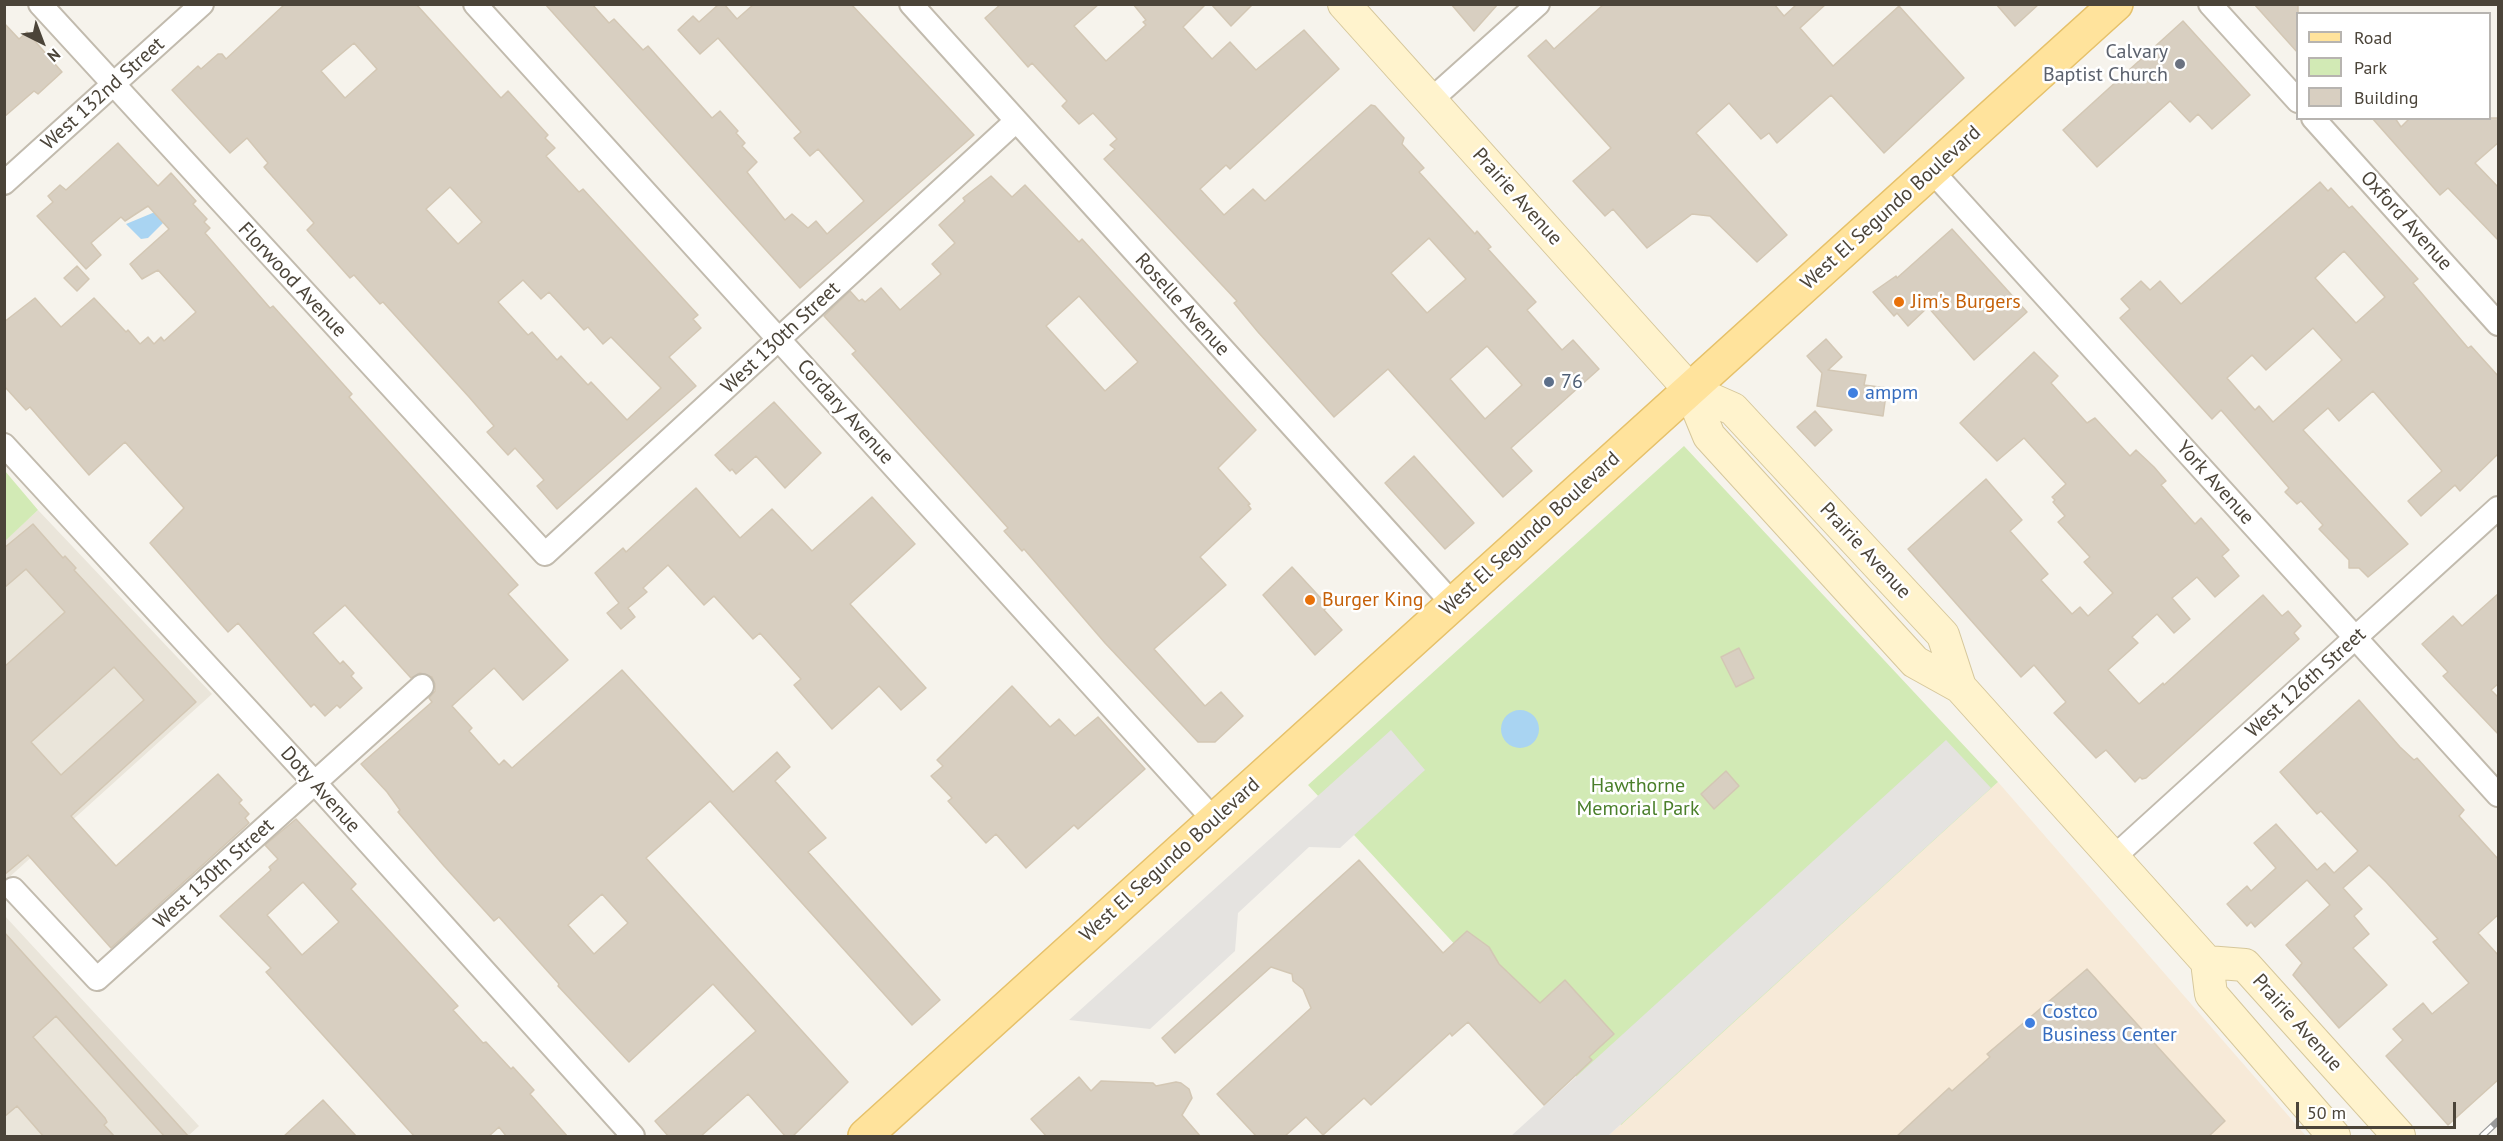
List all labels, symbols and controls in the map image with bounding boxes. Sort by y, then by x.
north arrow [12,12,72,72]
legend [2296,12,2491,120]
text: Road [2354,26,2392,49]
street label: West 132nd Street [37,32,169,156]
place label: Calvary Baptist Church [2043,40,2168,87]
text: N [43,44,65,66]
text: Park [2354,56,2387,79]
marker: Calvary Baptist Church [2173,57,2187,71]
text: Building [2354,86,2418,109]
street label: West El Segundo Boulevard [1796,121,1986,295]
street label: Prairie Avenue [1467,143,1567,251]
street label: Oxford Avenue [2355,166,2457,276]
street label: Florwood Avenue [233,218,351,342]
street label: Roselle Avenue [1130,249,1234,361]
street label: West 130th Street [717,277,845,399]
place label: Jim's Burgers [1911,290,2021,314]
marker: Jim's Burgers [1892,295,1906,309]
street label: Cordary Avenue [792,355,898,469]
place label: 76 [1561,370,1583,394]
marker: 76 [1542,375,1556,389]
place label: ampm [1865,381,1918,405]
marker: ampm [1846,386,1860,400]
street label: York Avenue [2171,436,2259,530]
street label: West El Segundo Boulevard [1435,447,1625,621]
street label: Prairie Avenue [1814,498,1916,604]
place label: Burger King [1322,588,1424,612]
marker: Burger King [1303,593,1317,607]
street label: West 126th Street [2241,623,2371,743]
street label: Doty Avenue [275,742,365,838]
street label: West El Segundo Boulevard [1075,773,1265,947]
park label: Hawthorne Memorial Park [1577,774,1699,821]
street label: West 130th Street [149,814,279,934]
street label: Prairie Avenue [2247,969,2347,1077]
place label: Costco Business Center [2042,1000,2177,1047]
marker: Costco Business Center [2023,1016,2037,1030]
scale bar [2299,1090,2460,1128]
text: 50 m [2307,1101,2346,1124]

